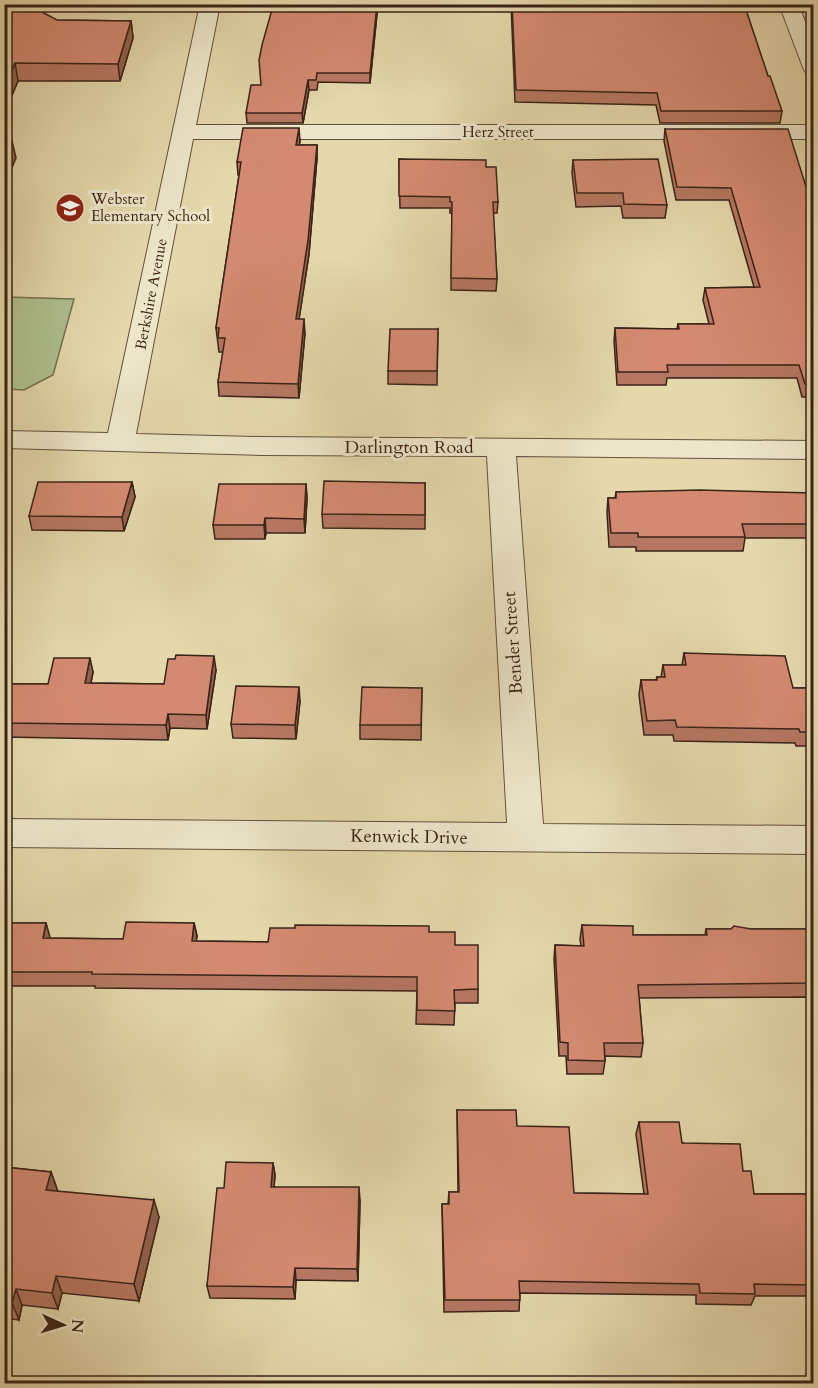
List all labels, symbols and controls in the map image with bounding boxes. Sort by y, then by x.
street label: Herz Street [462,122,534,142]
place label: Webster Elementary School [90,189,210,226]
school or university icon: Webster Elementary School [54,192,86,224]
street label: Berkshire Avenue [130,236,172,351]
street label: Darlington Road [345,435,474,460]
street label: Bender Street [497,590,529,695]
street label: Kenwick Drive [350,823,468,851]
north arrow [33,1295,93,1355]
text: N [66,1318,88,1334]

